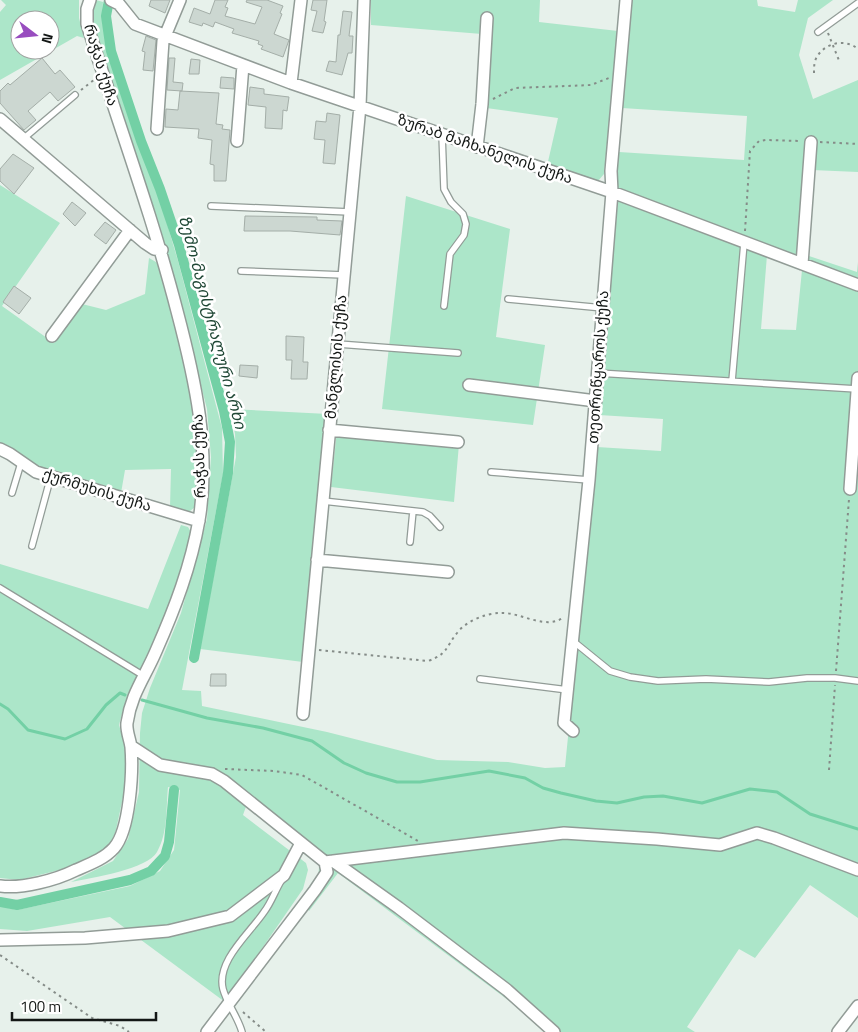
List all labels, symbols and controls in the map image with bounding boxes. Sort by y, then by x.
north arrow [10,10,60,60]
street label: რაჭას ქუჩა [78,21,125,109]
text: N [37,31,59,46]
street label: ზურაბ მაჩხანელის ქუჩა [394,108,576,189]
water label: ზემო-მაგისტრალური არხი [173,213,253,432]
street label: თეთრიწყაროს ქუჩა [581,290,614,444]
street label: მანგლისის ქუჩა [319,294,352,420]
street label: რაჭას ქუჩა [186,413,211,499]
street label: ქურმუხის ქუჩა [40,462,155,517]
scale bar [12,990,156,1022]
text: 100 m [20,995,61,1018]

